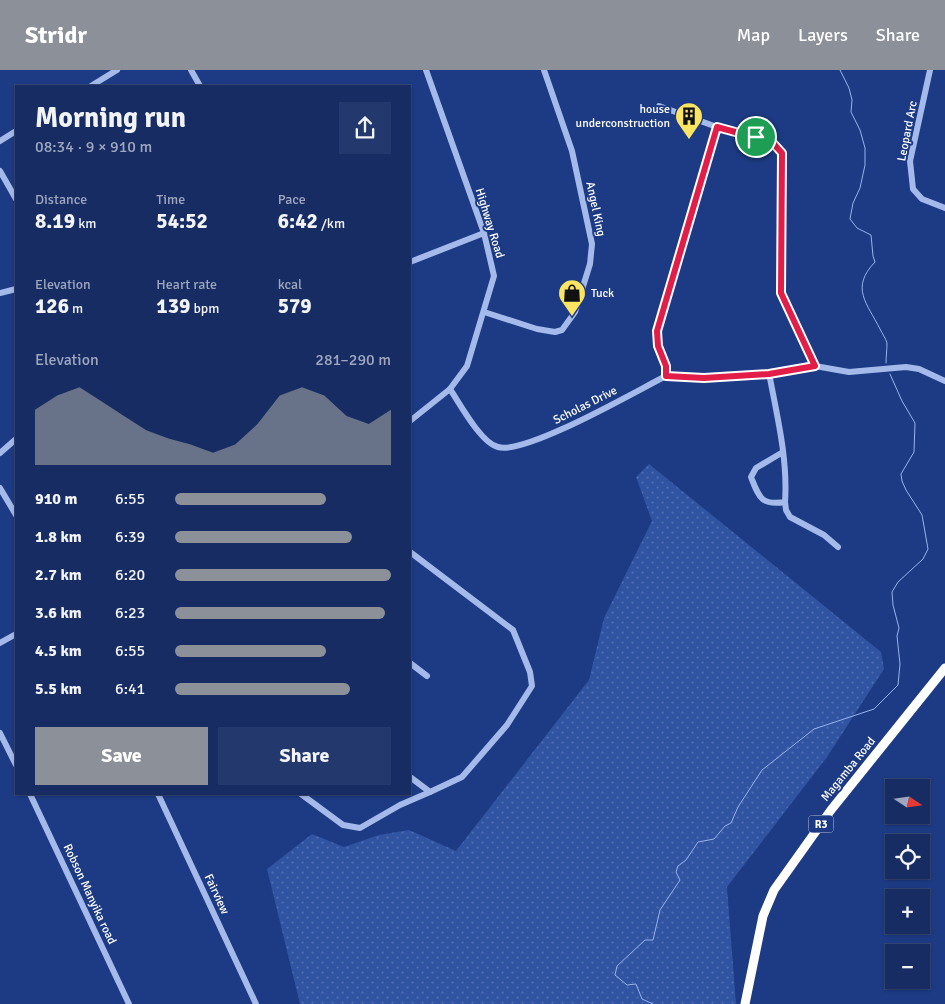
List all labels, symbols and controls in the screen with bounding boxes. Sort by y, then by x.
text: Stridr [25,20,87,50]
text: Map [737,24,770,46]
text: Layers [798,24,848,46]
text: Share [876,24,920,46]
street label: Leopard Arc [894,99,921,163]
text: Morning run [35,101,186,135]
building icon: house underconstruction [674,101,704,140]
button: share [339,102,391,154]
place label: house underconstruction [576,102,670,131]
pin [735,116,777,158]
icon: arrive [742,123,770,151]
text: 08:34 · 9 × 910 m [35,137,152,157]
street label: Angel King [582,180,609,238]
street label: Highway Road [472,186,507,260]
text: Distance [35,191,87,208]
text: Time [156,191,185,208]
text: Pace [278,191,306,208]
text: 8.19 [35,208,75,234]
text: 54:52 [156,208,208,234]
text: 6:42 [278,208,318,234]
text: km [75,215,96,232]
text: /km [318,215,345,232]
text: Elevation [35,276,91,293]
text: Heart rate [156,276,217,293]
text: kcal [278,276,302,293]
shop icon: Tuck [557,278,587,317]
place label: Tuck [591,286,614,301]
text: 126 [35,293,69,319]
text: 139 [156,293,190,319]
text: 579 [278,293,312,319]
text: m [69,300,83,317]
text: bpm [190,300,219,317]
text: Elevation [35,350,99,370]
text: 281–290 m [315,350,391,370]
street label: Scholas Drive [551,383,620,428]
text: 910 m [35,489,77,509]
text: 6:55 [115,489,145,509]
text: 1.8 km [35,527,82,547]
text: 6:39 [115,527,145,547]
text: 2.7 km [35,565,82,585]
text: 6:20 [115,565,145,585]
text: 3.6 km [35,603,82,623]
text: 6:23 [115,603,145,623]
text: 4.5 km [35,641,82,661]
text: 6:55 [115,641,145,661]
text: 5.5 km [35,679,82,699]
text: 6:41 [115,679,145,699]
button: Save [35,727,208,785]
button: Share [218,727,391,785]
street label: Magamba Road [818,734,879,805]
north arrow [885,779,930,824]
map controls [885,779,930,989]
road number: R3 [808,816,834,832]
button: locate [885,834,930,879]
street label: Robson Manyika road [60,842,119,947]
street label: Fairview [201,872,233,917]
button: + [885,889,930,934]
button: − [885,944,930,989]

